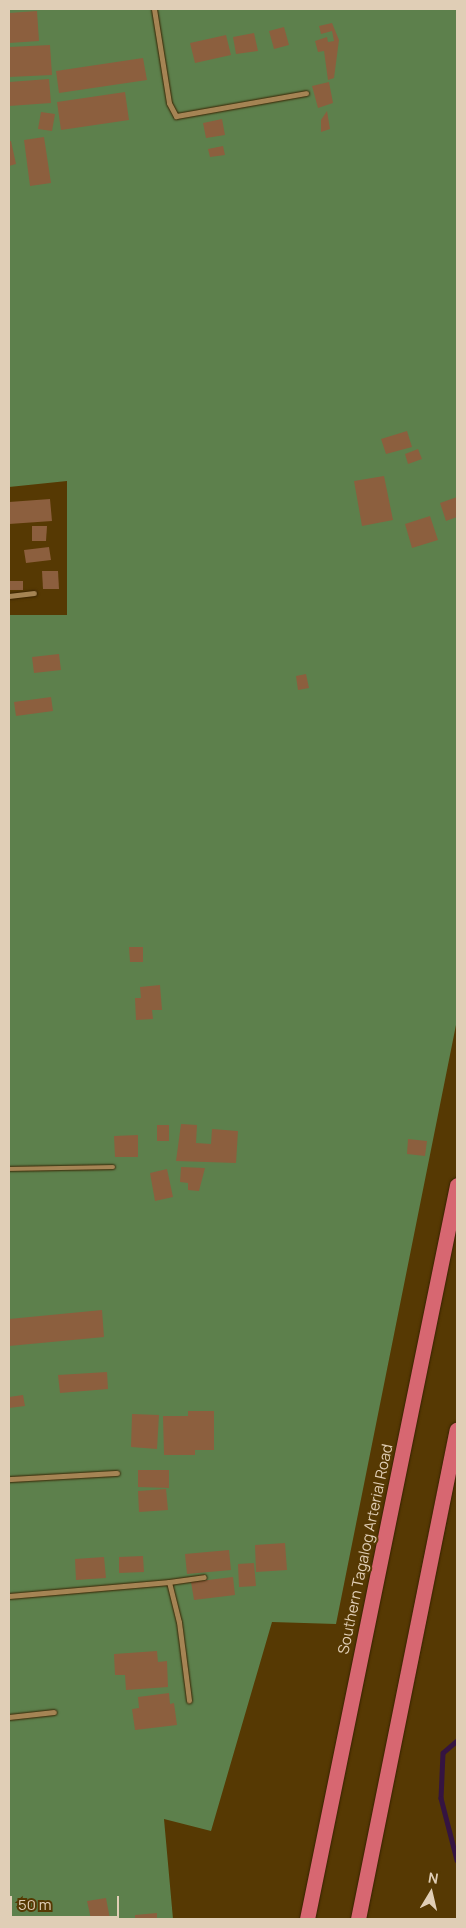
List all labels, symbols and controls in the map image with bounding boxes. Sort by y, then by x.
street label: Southern Tagalog Arterial Road [334,1442,396,1656]
north arrow [406,1868,456,1918]
text: N [427,1868,440,1888]
scale bar [12,1886,121,1918]
text: 50 m [18,1894,52,1915]

